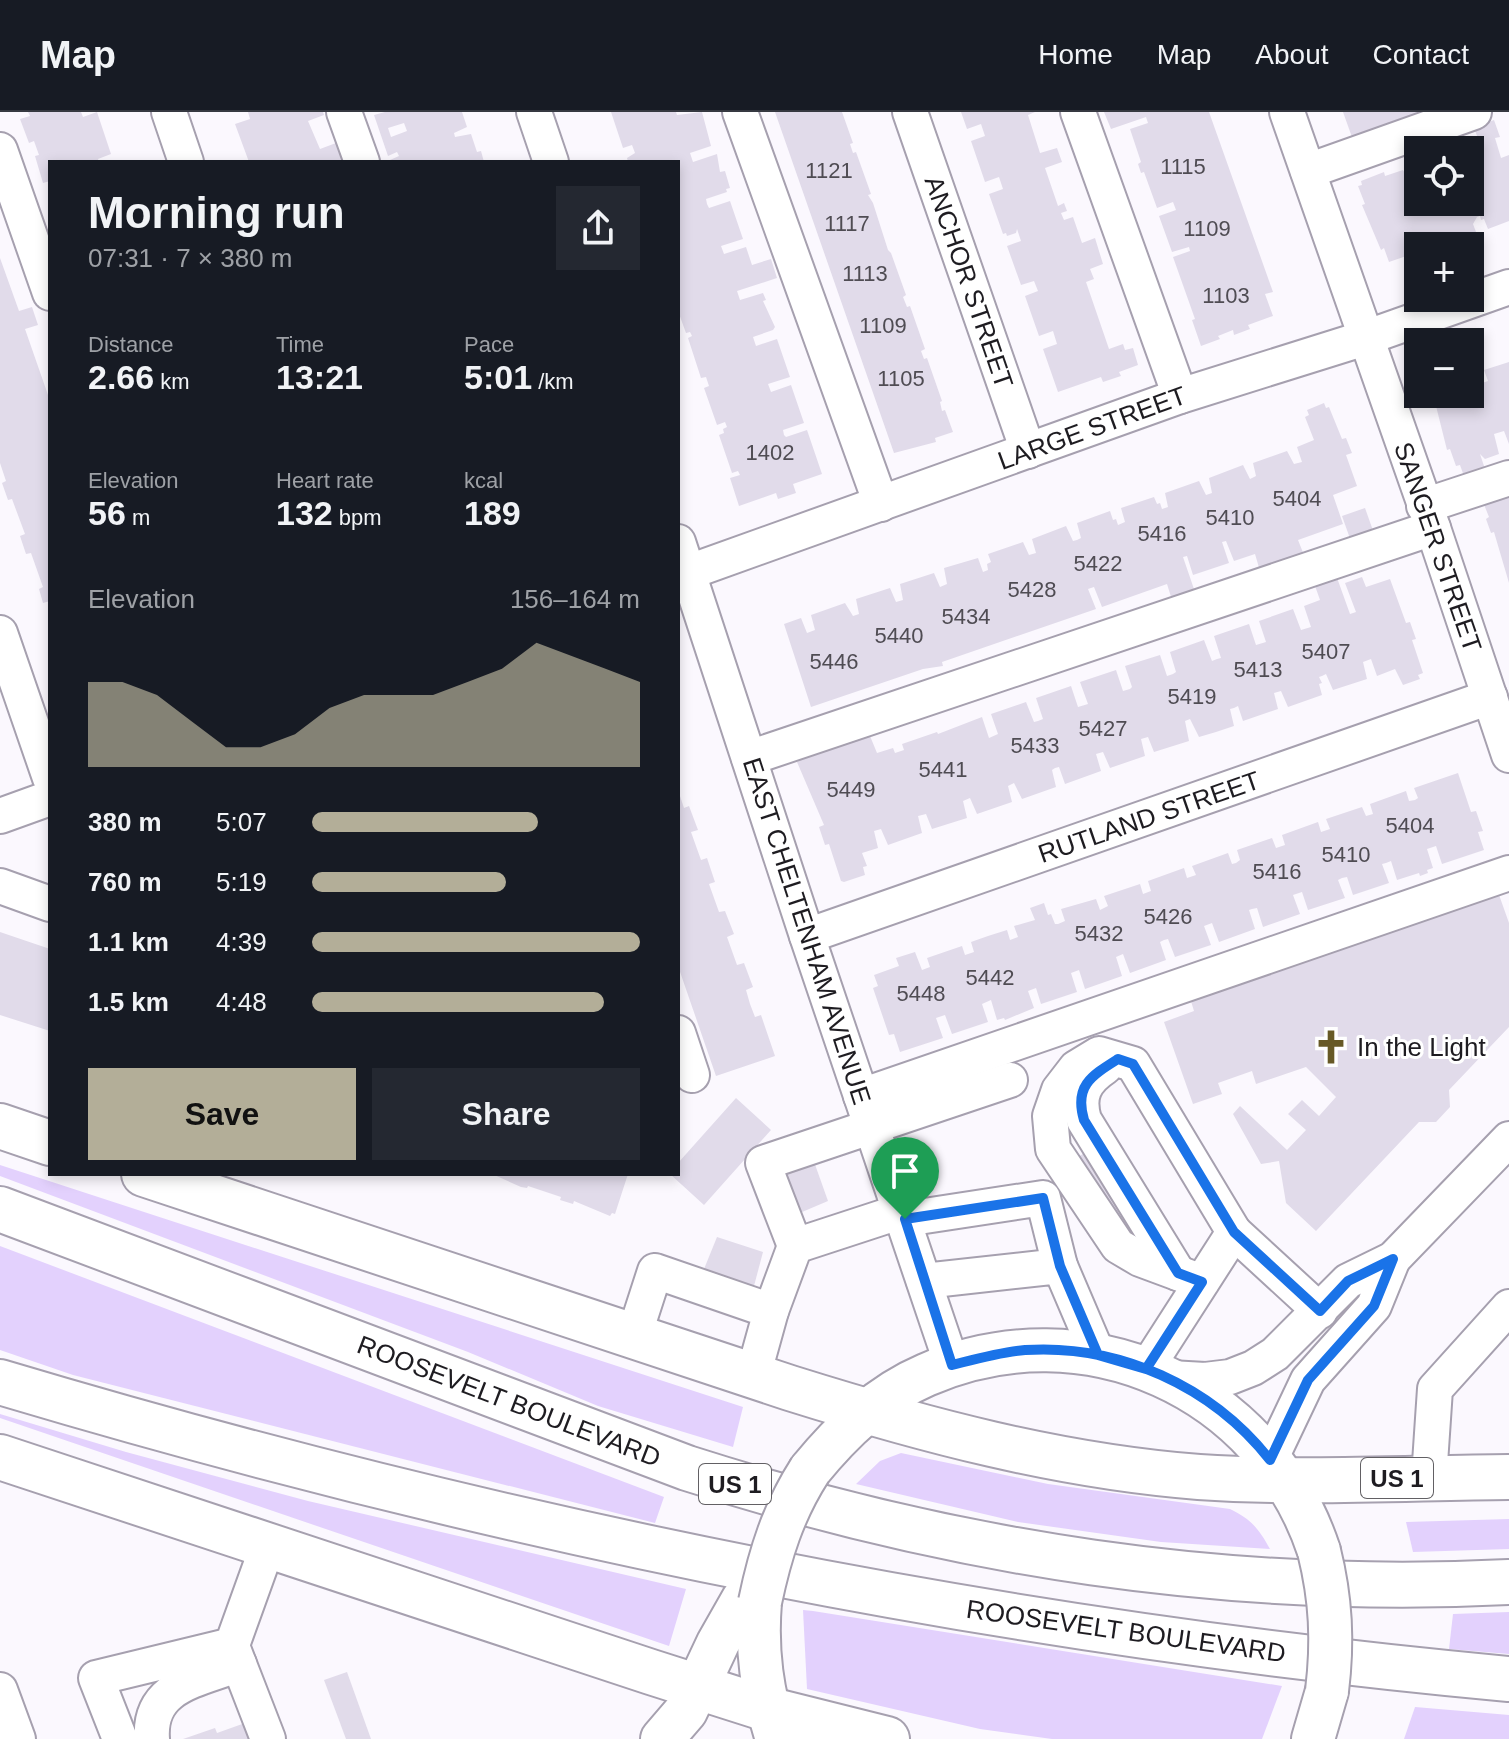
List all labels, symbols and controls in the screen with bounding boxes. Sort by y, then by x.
text: Map [40,34,116,76]
text: Home [1038,39,1113,70]
text: Map [1157,39,1211,70]
text: About [1255,39,1329,70]
text: Contact [1373,39,1469,70]
map controls [1404,136,1484,408]
button: locate [1404,136,1484,216]
house number: 1115 [1160,154,1206,179]
house number: 1121 [805,158,853,183]
street label: ANCHOR STREET [919,172,1019,392]
button: share [556,186,640,270]
text: Morning run [88,188,345,237]
house number: 1117 [824,211,870,236]
house number: 1109 [1183,216,1231,241]
button: + [1404,232,1484,312]
text: 07:31 · 7 × 380 m [88,243,293,273]
house number: 1113 [842,261,888,286]
house number: 1103 [1202,283,1250,308]
house number: 1109 [859,313,907,338]
button: − [1404,328,1484,408]
text: Distance [88,332,174,357]
text: Time [276,332,324,357]
text: Pace [464,332,514,357]
text: 2.66 [88,358,154,396]
text: 13:21 [276,358,363,396]
text: 5:01 [464,358,532,396]
house number: 1105 [877,366,925,391]
text: km [154,369,190,394]
text: /km [532,369,574,394]
street label: LARGE STREET [994,380,1190,476]
street label: SANGER STREET [1388,438,1488,656]
house number: 1402 [746,440,794,465]
text: Elevation [88,468,179,493]
text: Heart rate [276,468,374,493]
text: kcal [464,468,503,493]
house number: 5404 [1273,486,1321,511]
text: 56 [88,494,126,532]
text: 132 [276,494,333,532]
text: 189 [464,494,521,532]
text: m [126,505,150,530]
text: bpm [333,505,382,530]
house number: 5410 [1206,505,1254,530]
house number: 5416 [1138,521,1186,546]
house number: 5422 [1074,551,1122,576]
house number: 5428 [1008,577,1056,602]
text: Elevation [88,584,195,614]
text: 156–164 m [510,584,640,614]
house number: 5434 [942,604,990,629]
house number: 5440 [875,623,923,648]
house number: 5407 [1302,639,1350,664]
house number: 5446 [810,649,858,674]
house number: 5413 [1234,657,1282,682]
house number: 5419 [1168,684,1216,709]
house number: 5427 [1079,716,1127,741]
house number: 5433 [1011,733,1059,758]
street label: EAST CHELTENHAM AVENUE [737,754,877,1108]
house number: 5441 [919,757,967,782]
street label: RUTLAND STREET [1034,765,1264,869]
house number: 5449 [827,777,875,802]
text: 380 m [88,807,162,837]
text: 5:07 [216,807,267,837]
house number: 5404 [1386,813,1434,838]
house number: 5410 [1322,842,1370,867]
house number: 5416 [1253,859,1301,884]
text: 760 m [88,867,162,897]
text: 5:19 [216,867,267,897]
house number: 5426 [1144,904,1192,929]
house number: 5432 [1075,921,1123,946]
text: 1.1 km [88,927,169,957]
text: 4:39 [216,927,267,957]
house number: 5442 [966,965,1014,990]
house number: 5448 [897,981,945,1006]
text: 1.5 km [88,987,169,1017]
text: 4:48 [216,987,267,1017]
church icon: In the Light [1312,1028,1350,1066]
place label: In the Light [1357,1032,1486,1062]
button: Save [88,1068,356,1160]
button: Share [372,1068,640,1160]
pin [871,1137,939,1219]
icon: arrive [883,1149,927,1193]
street label: ROOSEVELT BOULEVARD [353,1329,665,1473]
road number: US 1 [1361,1458,1433,1498]
road number: US 1 [699,1464,771,1504]
street label: ROOSEVELT BOULEVARD [964,1594,1288,1668]

